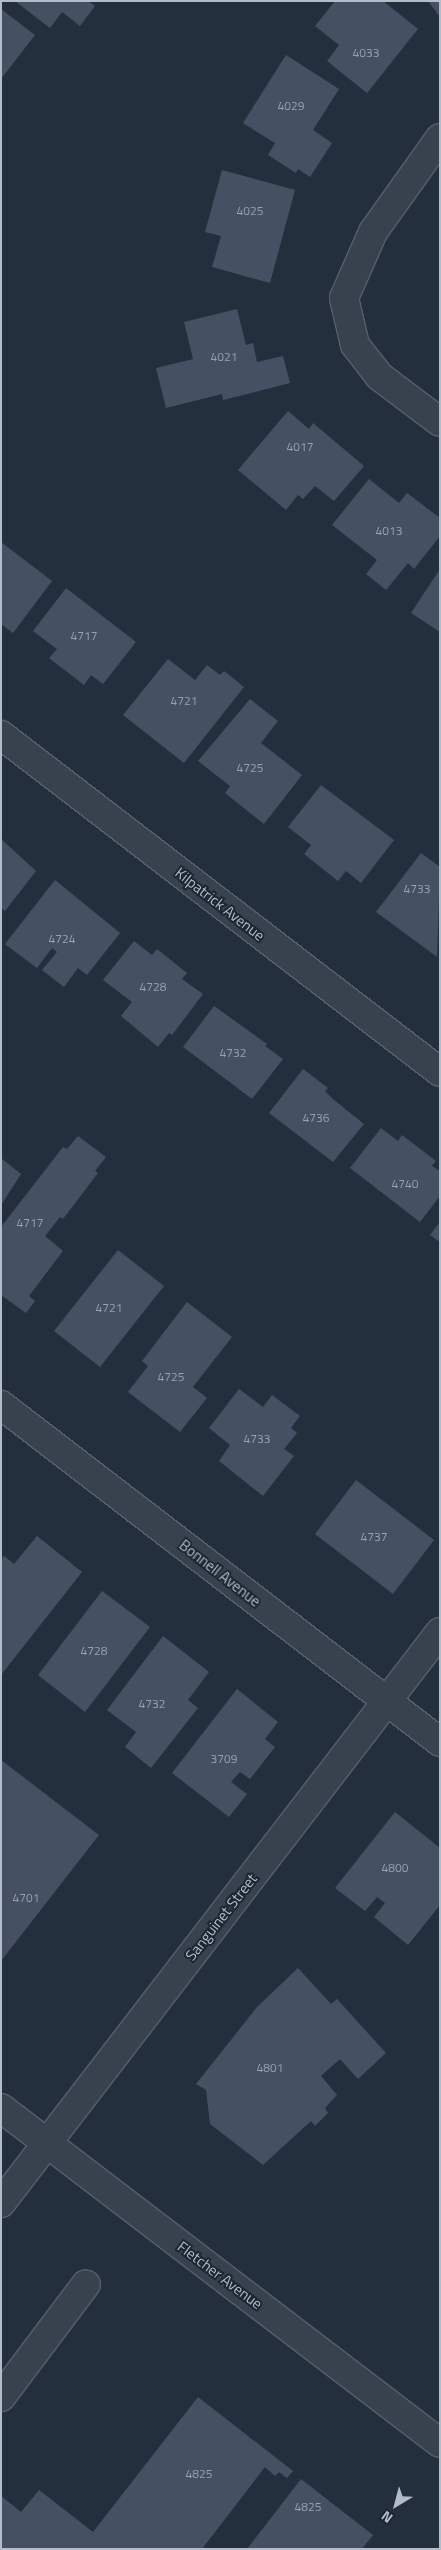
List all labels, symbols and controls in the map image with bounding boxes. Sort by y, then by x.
house number: 4033 [353,46,379,60]
house number: 4029 [278,99,304,113]
house number: 4025 [237,204,263,218]
house number: 4021 [211,350,237,364]
house number: 4017 [287,440,313,454]
house number: 4013 [376,524,402,538]
house number: 4717 [71,629,97,643]
house number: 4721 [171,694,197,708]
house number: 4725 [237,761,263,775]
street label: Kilpatrick Avenue [172,864,268,944]
house number: 4733 [404,882,430,896]
house number: 4724 [49,932,75,946]
house number: 4728 [140,980,166,994]
house number: 4732 [220,1046,246,1060]
house number: 4736 [303,1111,329,1125]
house number: 4740 [392,1177,418,1191]
house number: 4717 [17,1216,43,1230]
house number: 4721 [96,1301,122,1315]
house number: 4725 [158,1370,184,1384]
house number: 4733 [244,1432,270,1446]
house number: 4737 [361,1530,387,1544]
street label: Bonnell Avenue [176,1536,264,1610]
house number: 4728 [81,1644,107,1658]
house number: 4732 [139,1697,165,1711]
house number: 3709 [211,1752,237,1766]
house number: 4800 [382,1861,408,1875]
street label: Sanguinet Street [181,1870,261,1964]
house number: 4701 [13,1891,39,1905]
house number: 4801 [257,2061,283,2075]
street label: Fletcher Avenue [174,2237,266,2313]
house number: 4825 [186,2467,212,2481]
north arrow [371,2480,421,2530]
house number: 4825 [295,2500,321,2514]
text: N [376,2506,397,2529]

